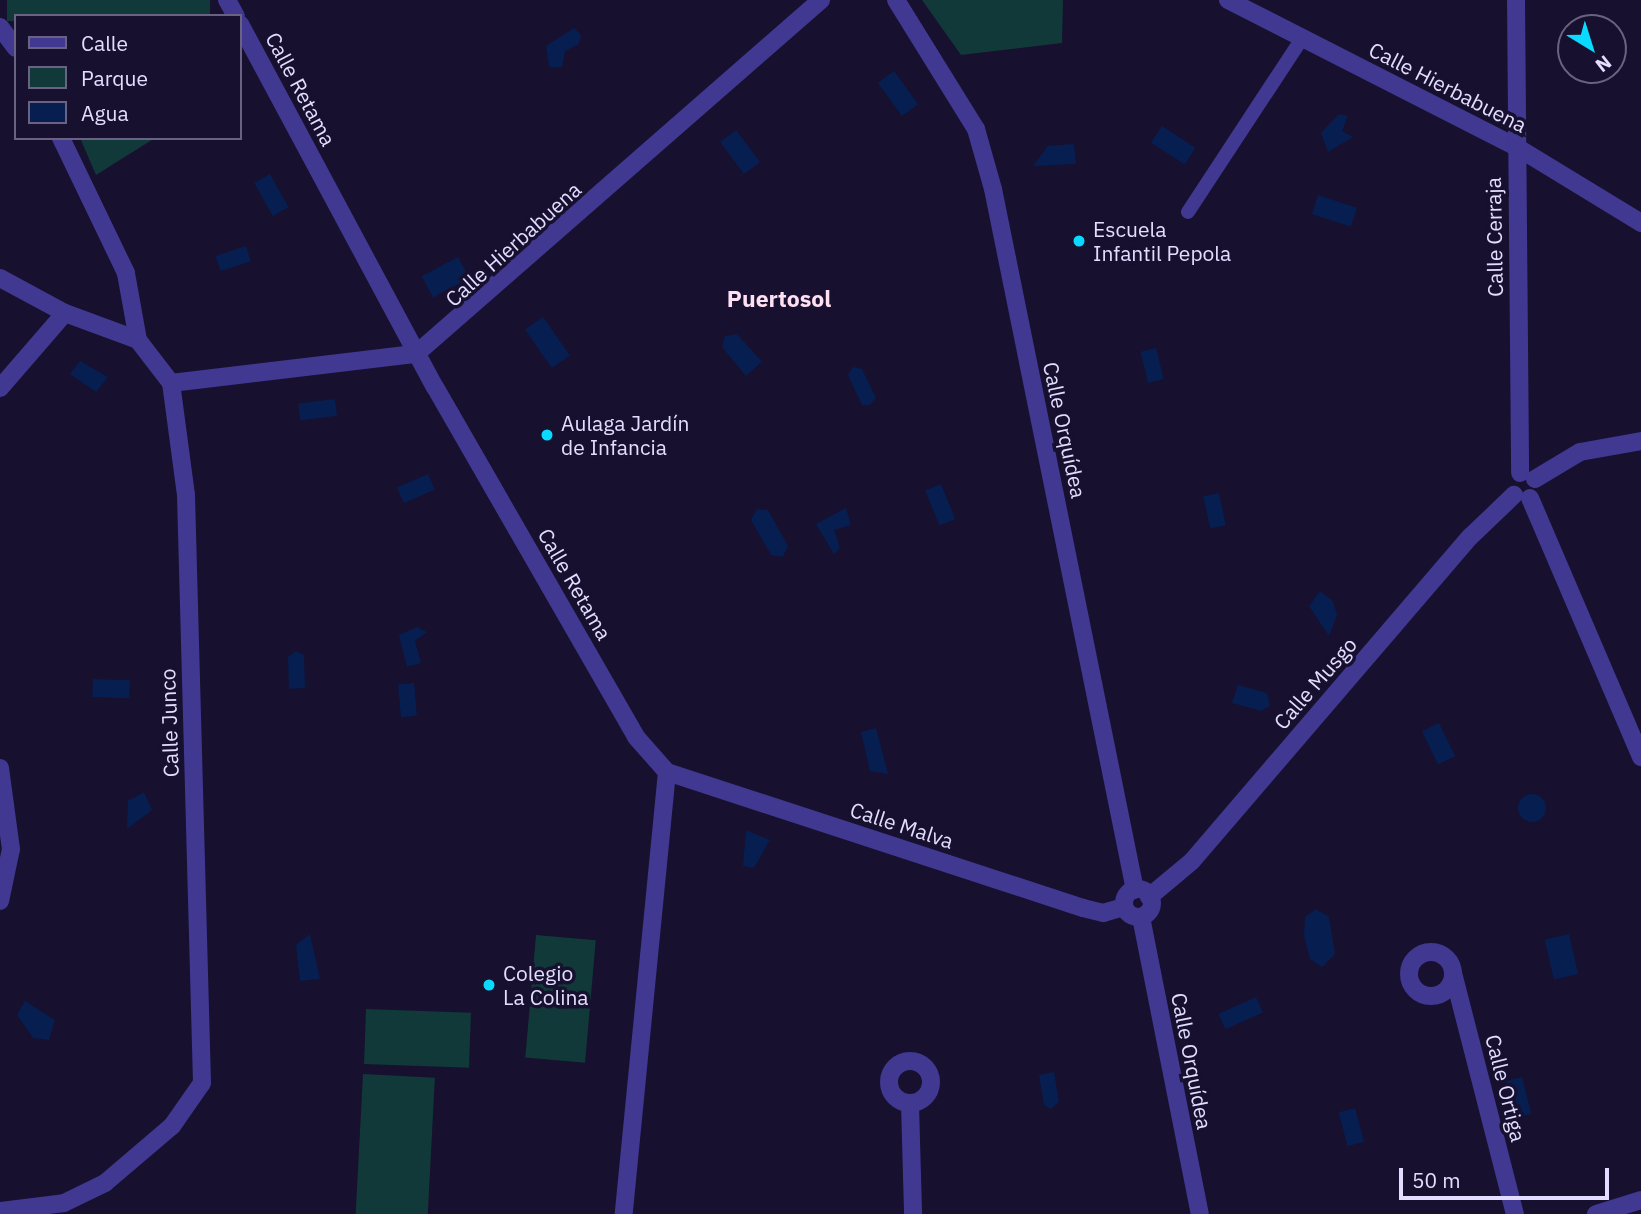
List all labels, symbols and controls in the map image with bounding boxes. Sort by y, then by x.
legend [14,14,242,140]
north arrow [1557,14,1627,84]
street label: Calle Retama [261,28,341,150]
text: Calle [81,29,128,57]
street label: Calle Hierbabuena [1365,36,1531,138]
text: N [1591,50,1617,78]
text: Parque [81,64,148,92]
text: Agua [81,99,129,127]
street label: Calle Hierbabuena [440,177,586,311]
street label: Calle Cerraja [1480,177,1508,297]
place label: Escuela Infantil Pepola [1093,216,1231,266]
marker: Escuela Infantil Pepola [1071,233,1087,249]
district label: Puertosol [727,284,831,312]
street label: Calle Orquídea [1038,360,1092,500]
place label: Aulaga Jardín de Infancia [561,410,689,460]
marker: Aulaga Jardín de Infancia [539,427,555,443]
street label: Calle Retama [533,524,617,644]
street label: Calle Musgo [1268,632,1362,734]
street label: Calle Junco [155,668,183,778]
street label: Calle Malva [847,796,957,854]
place label: Colegio La Colina [503,960,589,1010]
marker: Colegio La Colina [481,977,497,993]
street label: Calle Orquídea [1166,990,1218,1132]
street label: Calle Ortiga [1481,1032,1531,1144]
scale bar [1403,1154,1613,1198]
text: 50 m [1412,1166,1461,1194]

